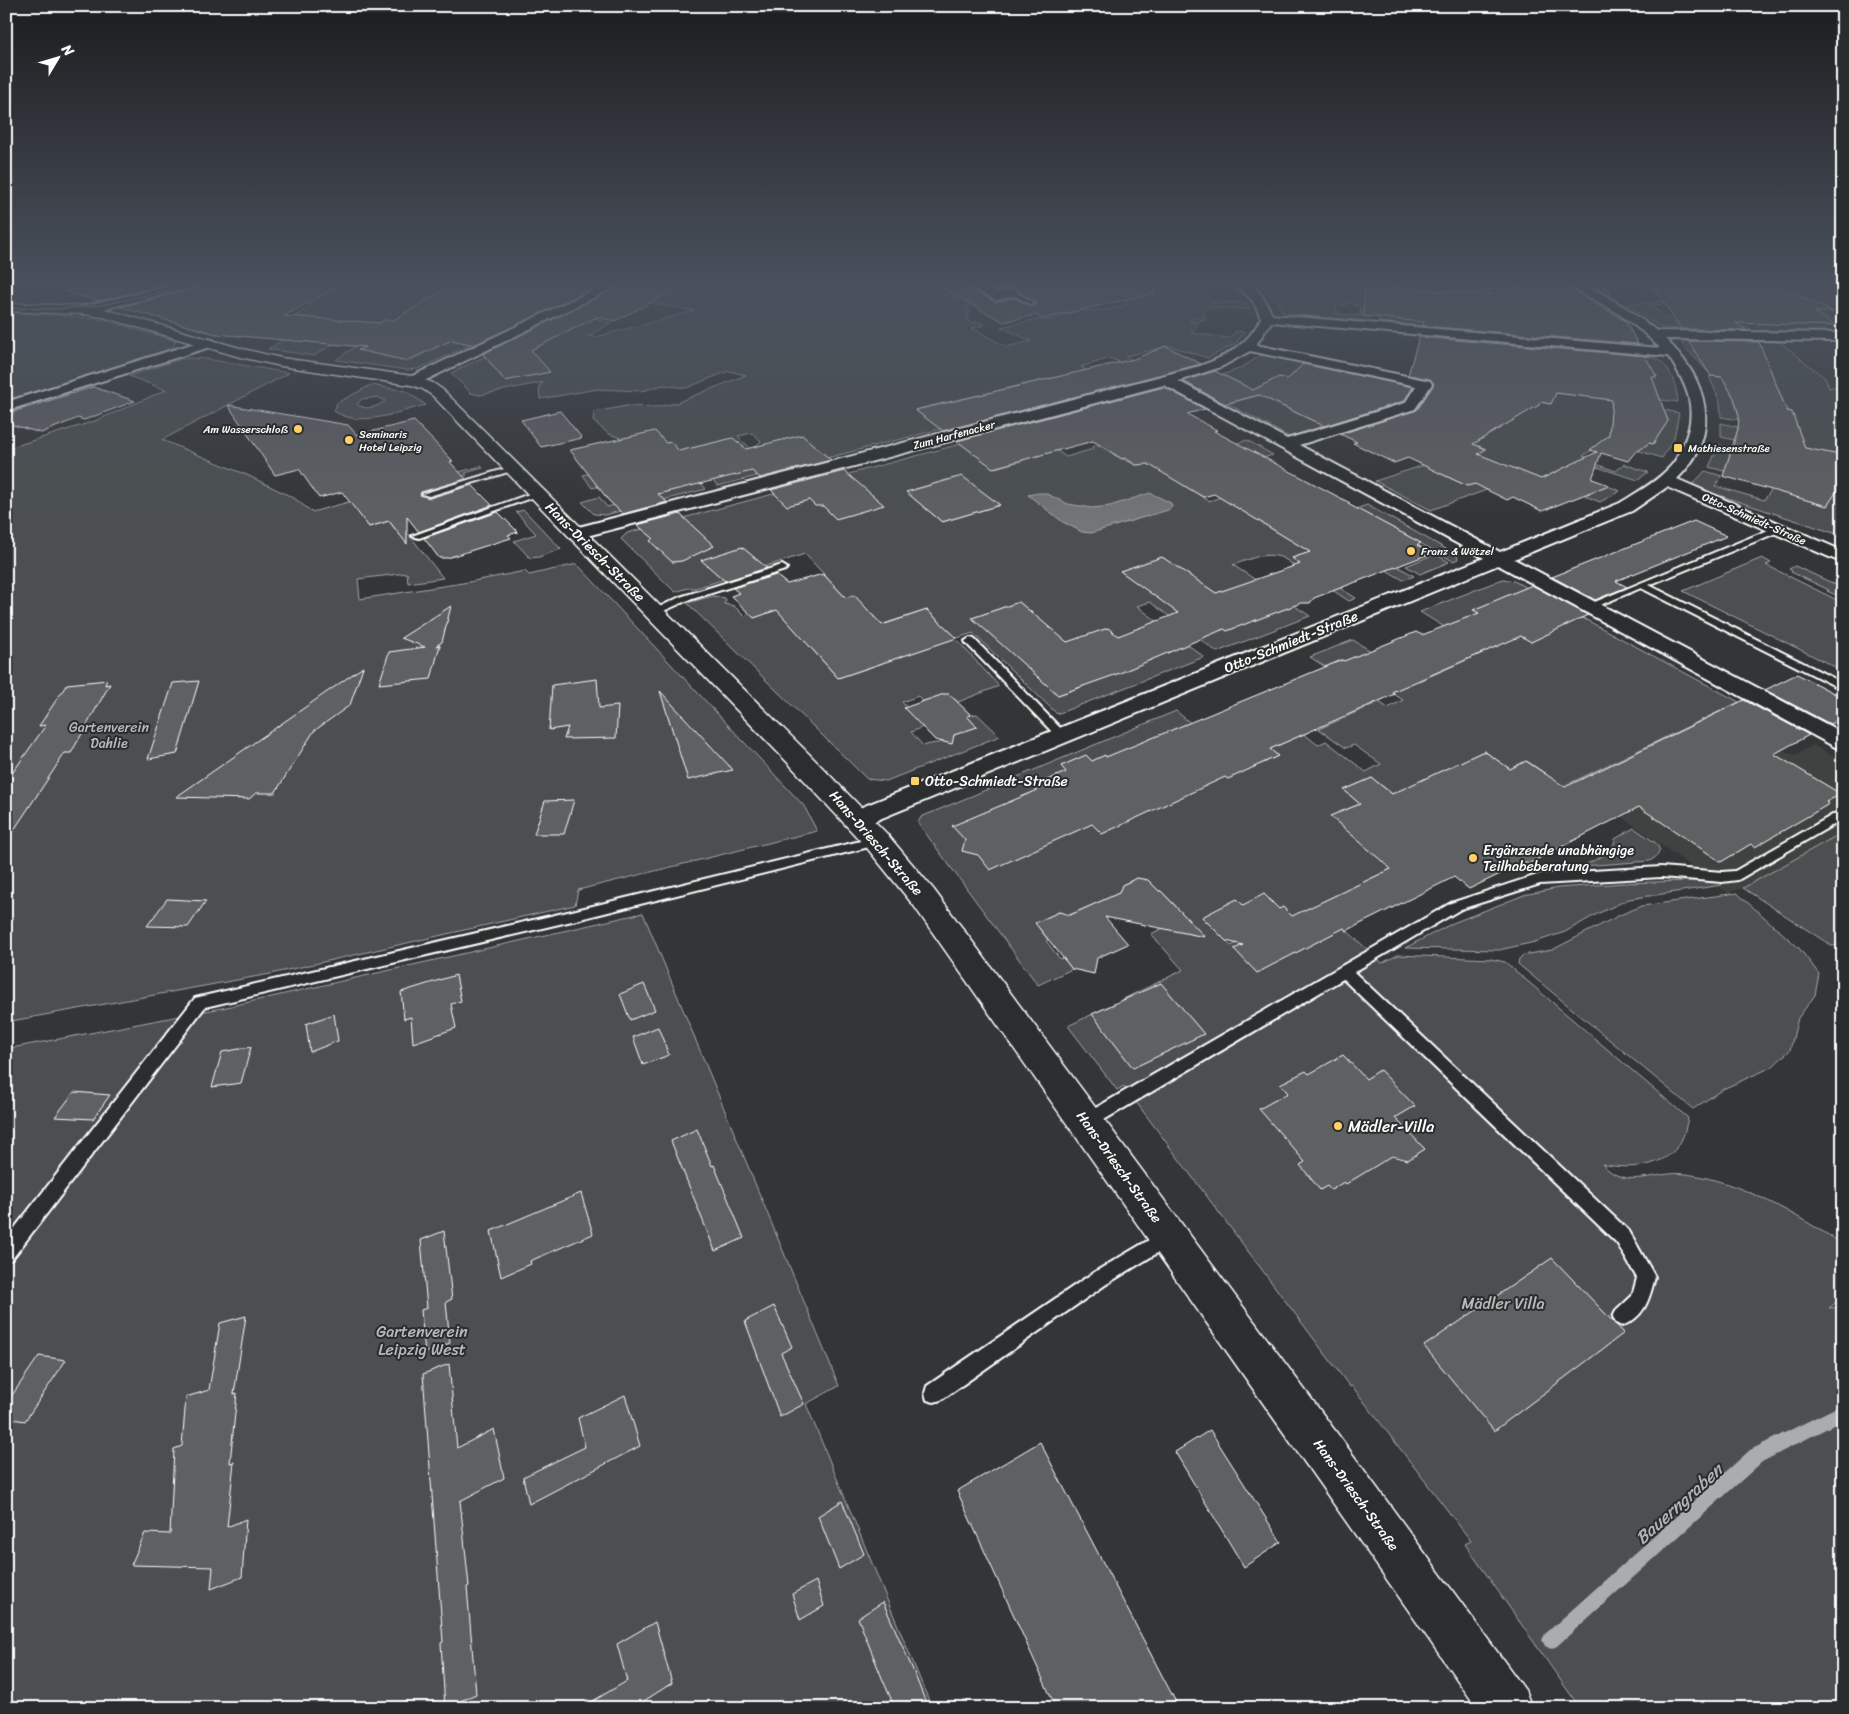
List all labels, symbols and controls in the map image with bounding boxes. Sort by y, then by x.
north arrow [32,32,82,82]
text: N [54,38,81,62]
street label: Zum Harfenacker [911,415,998,455]
place label: Am Wasserschloß [202,420,288,439]
marker: Am Wasserschloß [292,423,304,435]
place label: Seminaris Hotel Leipzig [359,425,422,457]
marker: Seminaris Hotel Leipzig [343,434,355,446]
place label: Mathiesenstraße [1688,439,1771,458]
marker: Mathiesenstraße [1672,442,1684,454]
street label: Otto-Schmiedt-Straße [1699,488,1809,551]
street label: Hans-Driesch-Straße [539,496,651,608]
place label: Franz & Wötzel [1421,542,1495,561]
marker: Franz & Wötzel [1405,545,1417,557]
street label: Otto-Schmiedt-Straße [1220,604,1362,680]
park label: Gartenverein Dahlie [69,715,149,756]
place label: Otto-Schmiedt-Straße [925,769,1068,794]
marker: Otto-Schmiedt-Straße [909,775,921,787]
street label: Hans-Driesch-Straße [823,784,929,902]
place label: Ergänzende unabhängige Teilhabeberatung [1483,838,1634,879]
marker: Ergänzende unabhängige Teilhabeberatung [1467,852,1479,864]
street label: Hans-Driesch-Straße [1070,1105,1168,1229]
place label: Mädler-Villa [1348,1112,1434,1141]
marker: Mädler-Villa [1332,1120,1344,1132]
park label: Mädler Villa [1461,1289,1545,1318]
park label: Gartenverein Leipzig West [376,1317,468,1364]
street label: Hans-Driesch-Straße [1307,1433,1405,1557]
water label: Bauerngraben [1627,1454,1732,1553]

